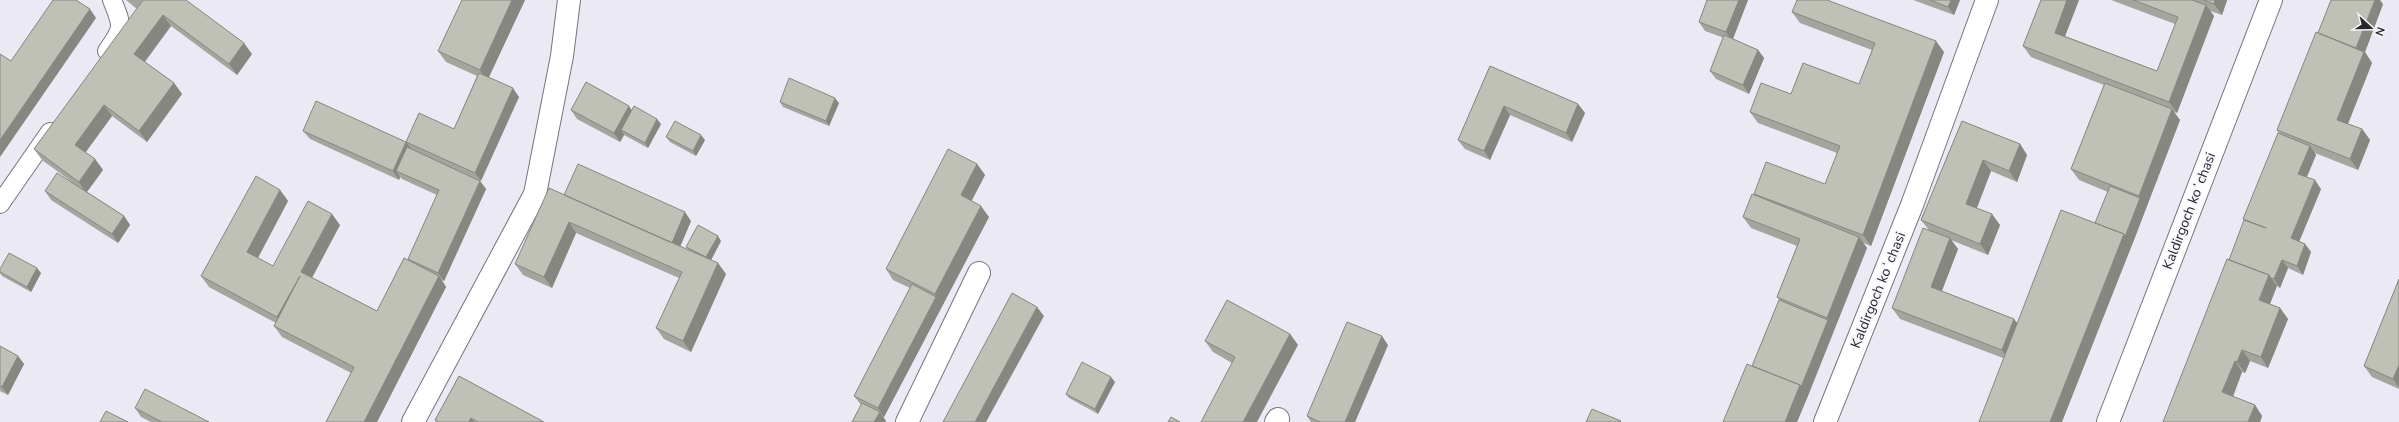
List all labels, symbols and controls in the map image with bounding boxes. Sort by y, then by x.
north arrow [2351,8,2391,48]
text: N [2371,25,2388,38]
street label: Kaldirgoch koʻchasi [2158,150,2220,272]
street label: Kaldirgoch koʻchasi [1846,229,1910,351]

